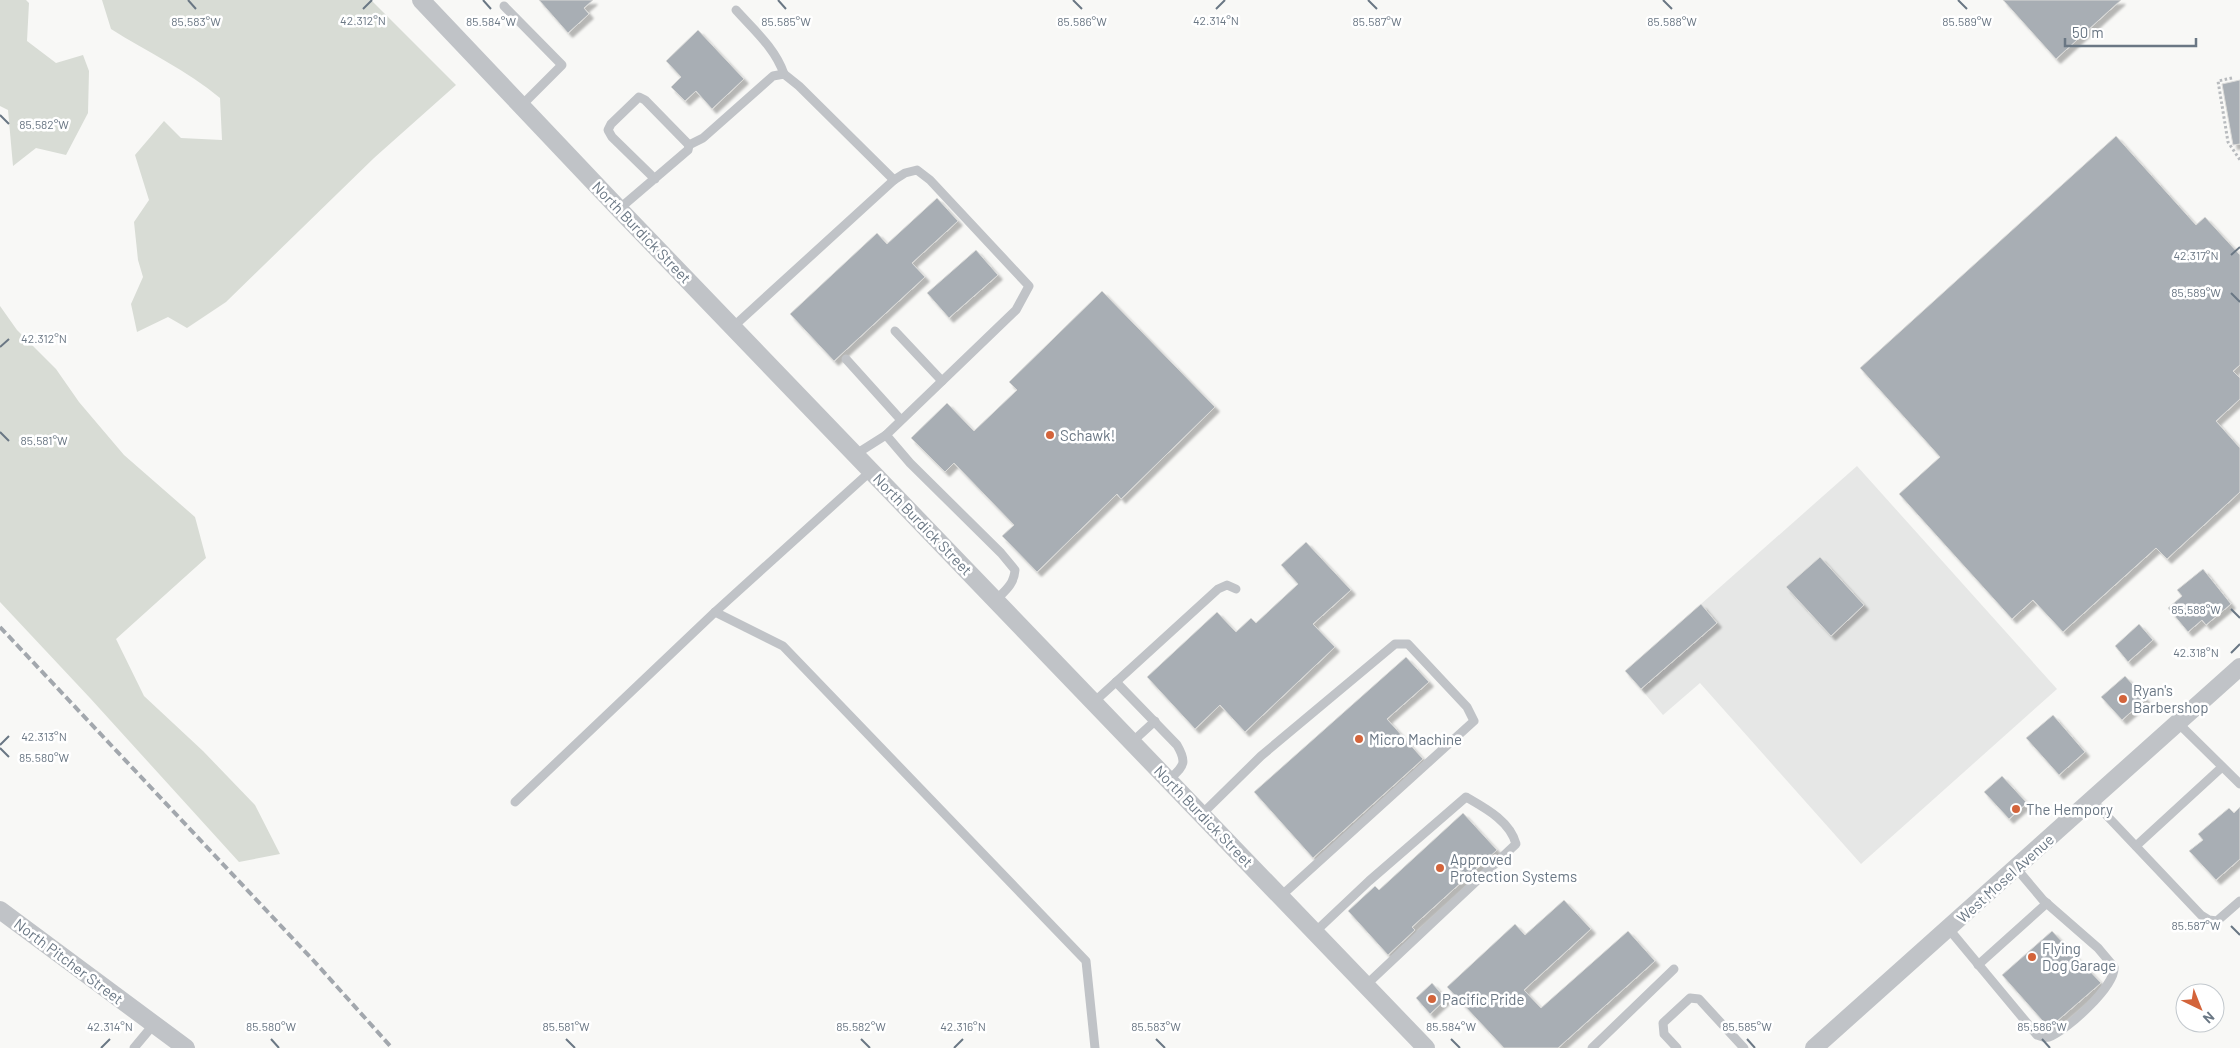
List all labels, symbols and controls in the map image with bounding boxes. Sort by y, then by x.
text: 42.312°N [340,13,386,27]
text: 42.314°N [1193,13,1239,27]
text: 85.583°W [171,14,221,28]
text: 85.584°W [466,14,516,28]
text: 85.585°W [761,14,811,28]
text: 85.586°W [1057,14,1107,28]
text: 85.587°W [1353,14,1402,28]
text: 85.588°W [1647,14,1697,28]
text: 85.589°W [1942,14,1992,28]
scale bar [2065,15,2196,47]
text: 50 m [2072,23,2104,41]
text: 85.582°W [19,117,69,131]
street label: North Burdick Street [589,177,695,287]
text: 42.317°N [2173,248,2219,262]
text: 85.589°W [2171,285,2221,299]
text: 42.312°N [21,331,67,345]
place label: Schawk! [1060,426,1115,444]
marker: Schawk! [1044,429,1056,441]
text: 85.581°W [20,433,68,447]
street label: North Burdick Street [870,469,976,579]
text: 85.588°W [2171,602,2221,616]
text: 42.318°N [2173,645,2219,659]
place label: Ryan's Barbershop [2133,681,2209,716]
marker: Ryan's Barbershop [2117,693,2129,705]
text: 42.313°N [21,729,67,743]
place label: Micro Machine [1369,730,1462,748]
marker: Micro Machine [1353,733,1365,745]
text: 85.580°W [19,750,69,764]
street label: North Burdick Street [1151,761,1257,871]
place label: The Hempory [2026,800,2113,818]
marker: The Hempory [2010,803,2022,815]
street label: West Mosel Avenue [1953,830,2057,926]
place label: Approved Protection Systems [1450,850,1577,885]
marker: Approved Protection Systems [1434,862,1446,874]
street label: North Pitcher Street [11,914,127,1008]
text: 85.587°W [2172,918,2221,932]
place label: Flying Dog Garage [2042,939,2116,974]
marker: Flying Dog Garage [2026,951,2038,963]
north arrow [2175,983,2225,1033]
place label: Pacific Pride [1442,990,1524,1008]
marker: Pacific Pride [1426,993,1438,1005]
text: N [2200,1008,2218,1027]
text: 42.314°N [87,1019,133,1033]
text: 85.580°W [246,1019,296,1033]
text: 85.581°W [542,1019,590,1033]
text: 85.582°W [836,1019,886,1033]
text: 42.316°N [940,1019,986,1033]
text: 85.583°W [1131,1019,1181,1033]
text: 85.584°W [1426,1019,1476,1033]
text: 85.585°W [1722,1019,1772,1033]
text: 85.586°W [2017,1019,2067,1033]

